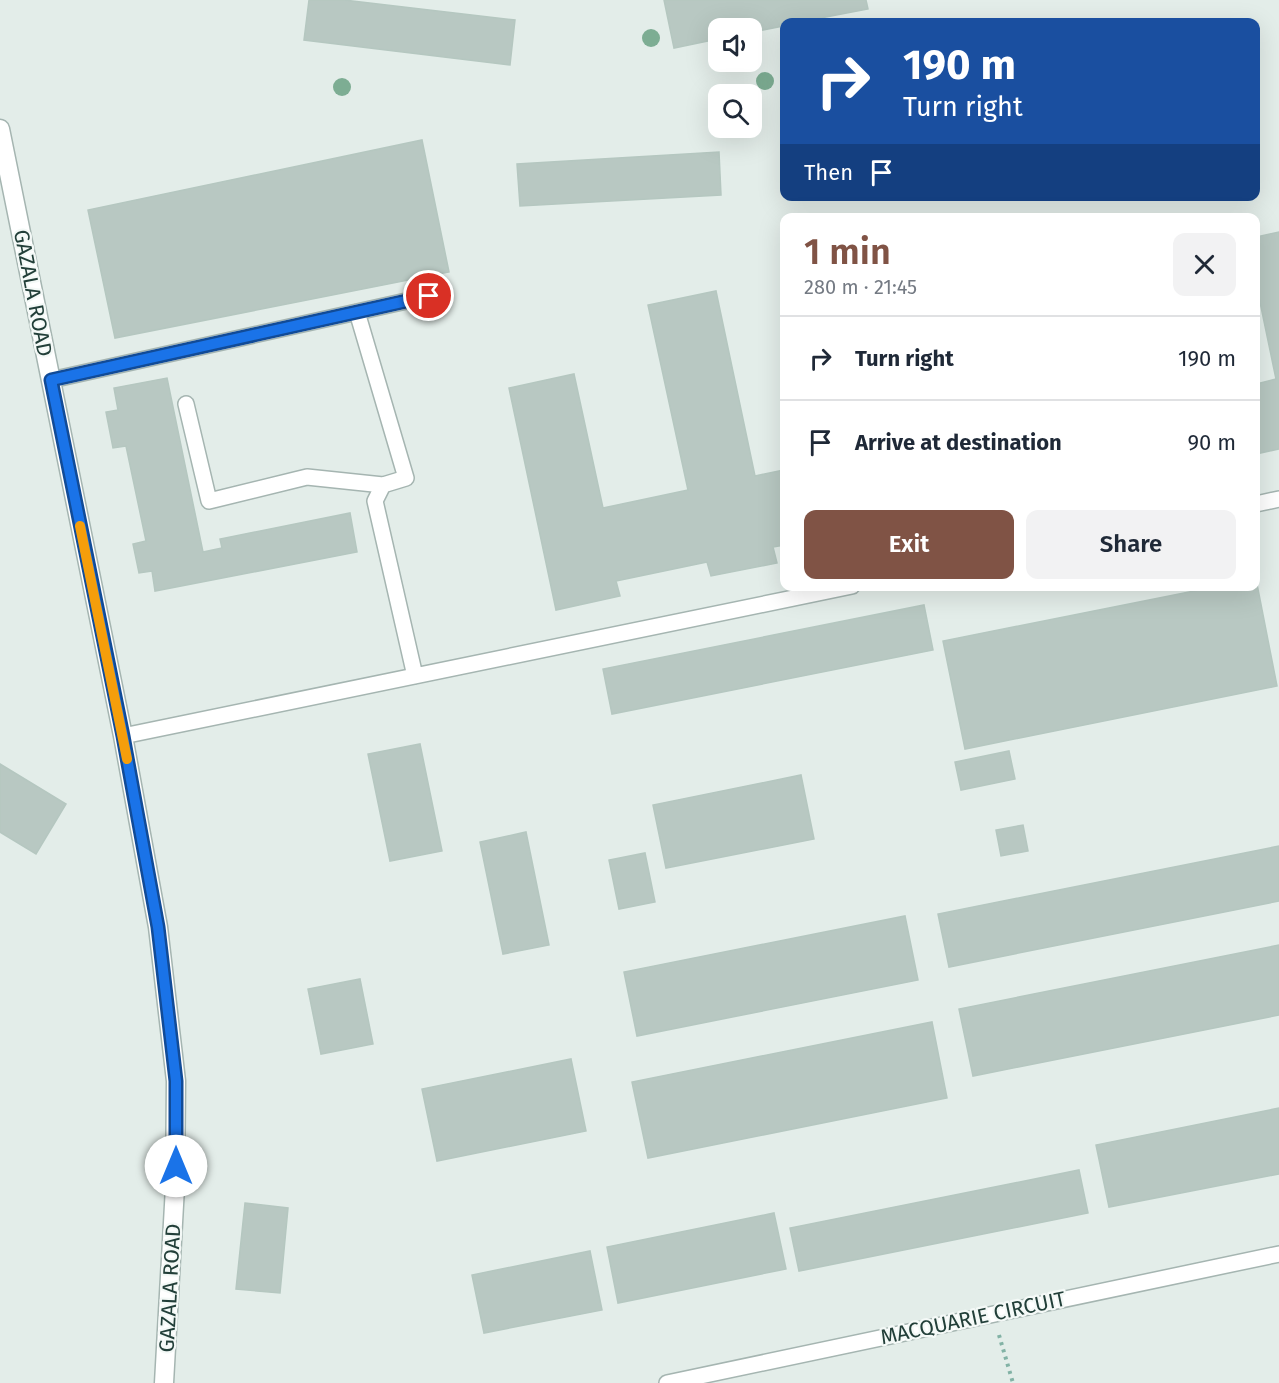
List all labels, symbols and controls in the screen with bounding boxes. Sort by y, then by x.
map controls [708,18,762,138]
button: sound [708,18,762,72]
text: 190 m [903,40,1016,90]
icon: right [804,42,882,120]
button: search [708,84,762,138]
text: Turn right [903,91,1023,123]
icon: arrive [865,156,898,189]
text: Then [804,159,853,186]
street label: GAZALA ROAD [8,227,58,359]
text: 1 min [804,230,891,274]
button: close [1173,233,1236,296]
pin [403,270,454,321]
text: 280 m · 21:45 [804,275,917,299]
icon: arrive [412,279,445,312]
icon: right [804,342,837,375]
text: Turn right [855,345,954,372]
text: 190 m [1178,345,1236,372]
icon: arrive [804,426,837,459]
text: Arrive at destination [855,429,1062,456]
text: 90 m [1187,429,1236,456]
button: Exit [804,510,1014,579]
button: Share [1026,510,1236,579]
position arrow [144,1134,208,1198]
street label: GAZALA ROAD [154,1223,186,1353]
street label: MACQUARIE CIRCUIT [878,1286,1068,1350]

